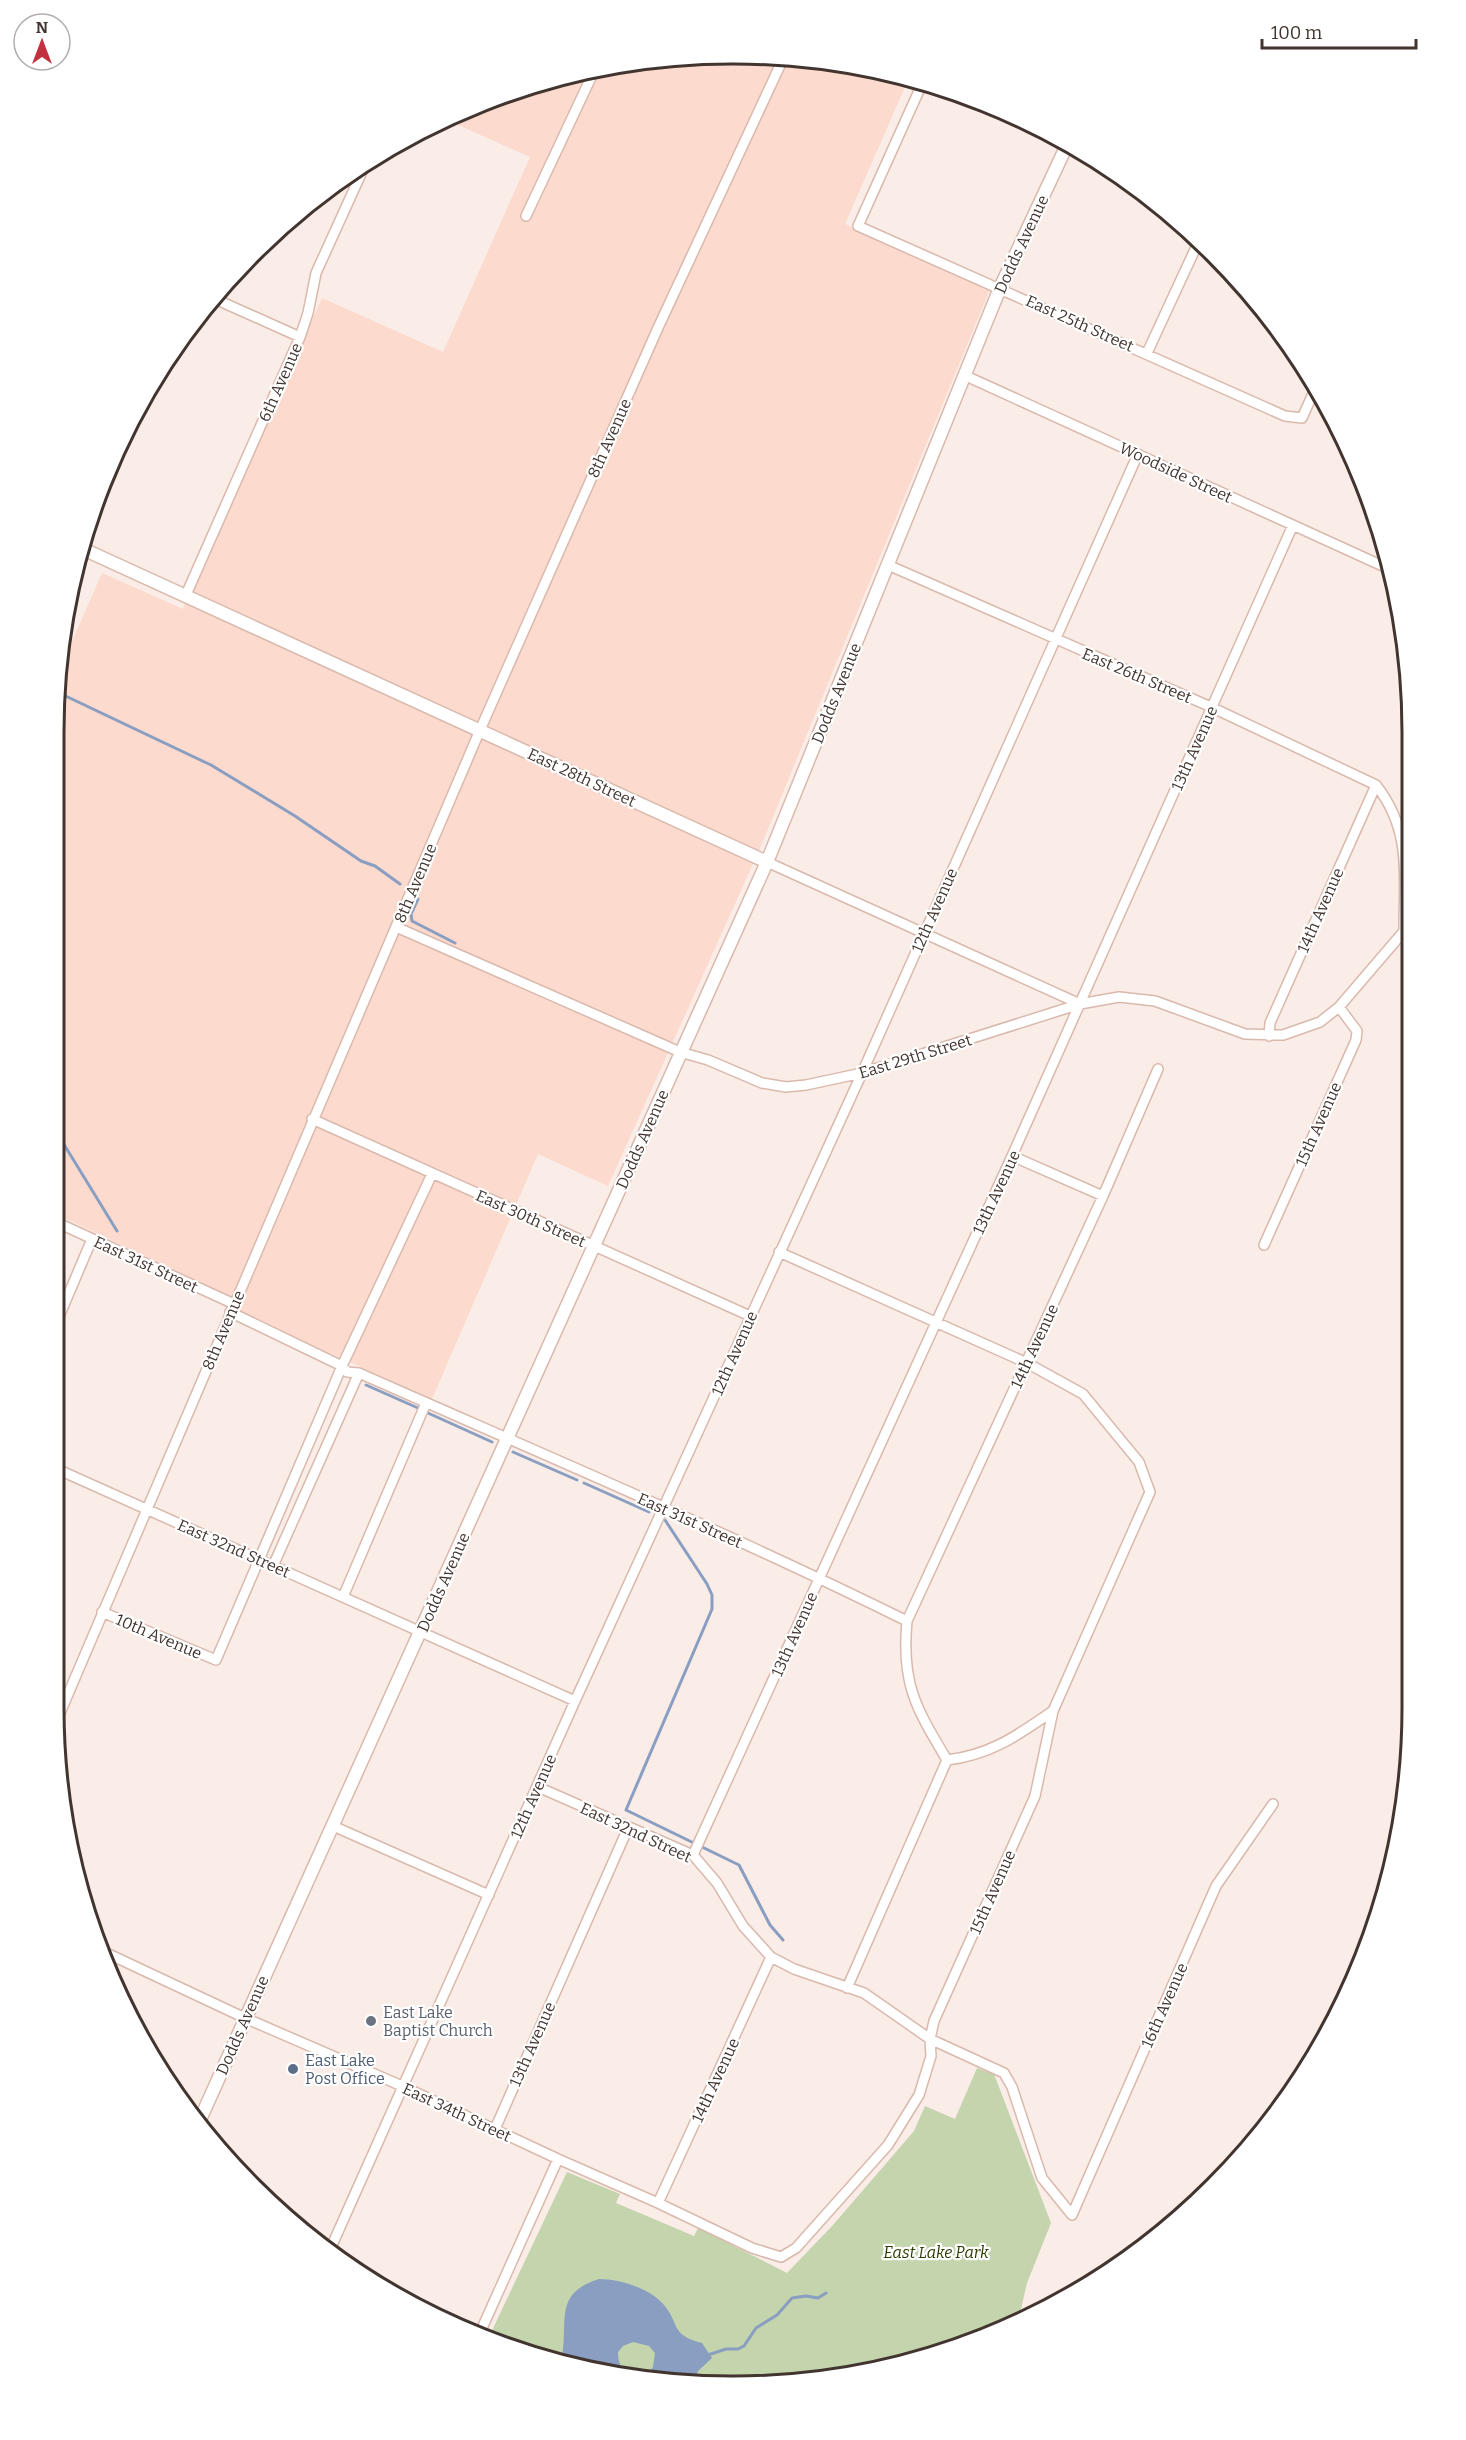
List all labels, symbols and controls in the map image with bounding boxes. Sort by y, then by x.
north arrow [12,12,72,72]
scale bar [1262,12,1416,50]
text: N [36,18,48,37]
text: 100 m [1271,22,1322,44]
street label: Dodds Avenue [990,192,1053,297]
street label: East 25th Street [1023,291,1137,356]
street label: 6th Avenue [255,340,306,425]
street label: 8th Avenue [584,396,635,481]
street label: Woodside Street [1116,438,1235,507]
street label: Dodds Avenue [808,640,865,746]
street label: East 26th Street [1079,644,1195,707]
street label: 13th Avenue [1167,703,1222,793]
street label: East 28th Street [525,744,639,811]
street label: 8th Avenue [390,841,441,926]
street label: 12th Avenue [907,865,961,955]
street label: 14th Avenue [1293,865,1348,956]
street label: East 29th Street [856,1030,974,1083]
street label: 15th Avenue [1291,1079,1345,1169]
street label: Dodds Avenue [612,1087,673,1192]
street label: 13th Avenue [969,1147,1024,1237]
street label: East 30th Street [473,1186,589,1251]
street label: East 31st Street [91,1232,201,1297]
street label: 8th Avenue [198,1288,249,1373]
street label: 14th Avenue [1007,1301,1062,1391]
street label: 12th Avenue [707,1308,761,1398]
street label: East 31st Street [635,1489,745,1552]
street label: East 32nd Street [175,1515,293,1582]
street label: Dodds Avenue [413,1530,474,1635]
street label: 13th Avenue [767,1589,822,1679]
street label: 10th Avenue [113,1610,205,1663]
street label: 12th Avenue [506,1751,560,1841]
street label: East 32nd Street [577,1798,695,1867]
street label: 15th Avenue [965,1847,1019,1937]
street label: 16th Avenue [1137,1960,1192,2051]
street label: Dodds Avenue [212,1973,273,2078]
street label: 13th Avenue [505,1999,560,2089]
place label: East Lake Baptist Church [383,2003,493,2040]
marker: East Lake Baptist Church [364,2014,378,2028]
street label: 14th Avenue [688,2035,743,2125]
place label: East Lake Post Office [305,2051,385,2088]
marker: East Lake Post Office [286,2062,300,2076]
street label: East 34th Street [400,2079,514,2146]
park label: East Lake Park [883,2243,989,2262]

